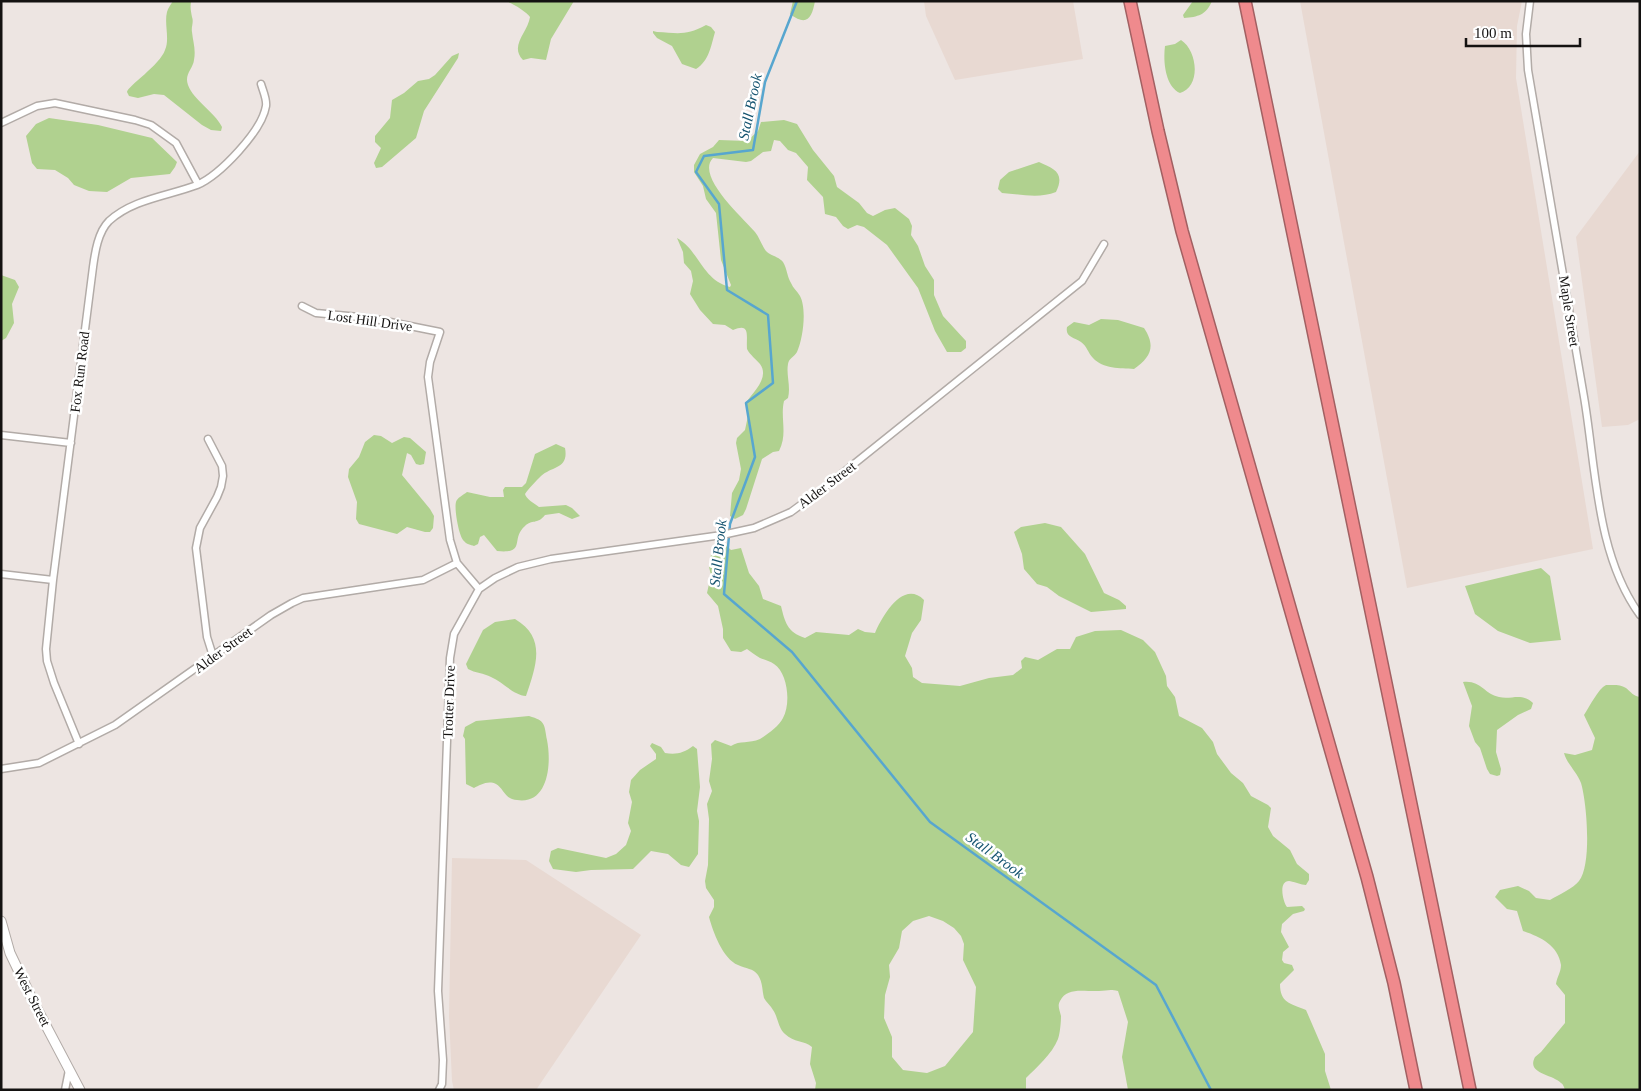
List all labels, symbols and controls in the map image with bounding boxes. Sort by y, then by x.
scale bar [1466,15,1580,47]
text: 100 m [1474,25,1512,41]
water label: Stall Brook [735,72,765,142]
street label: Maple Street [1556,274,1582,348]
street label: Lost Hill Drive [327,308,413,334]
street label: Fox Run Road [68,331,92,413]
street label: Alder Street [795,458,859,511]
water label: Stall Brook [707,518,730,587]
street label: Alder Street [191,624,255,676]
street label: Trotter Drive [440,665,458,739]
water label: Stall Brook [963,829,1027,881]
street label: West Street [11,965,53,1029]

